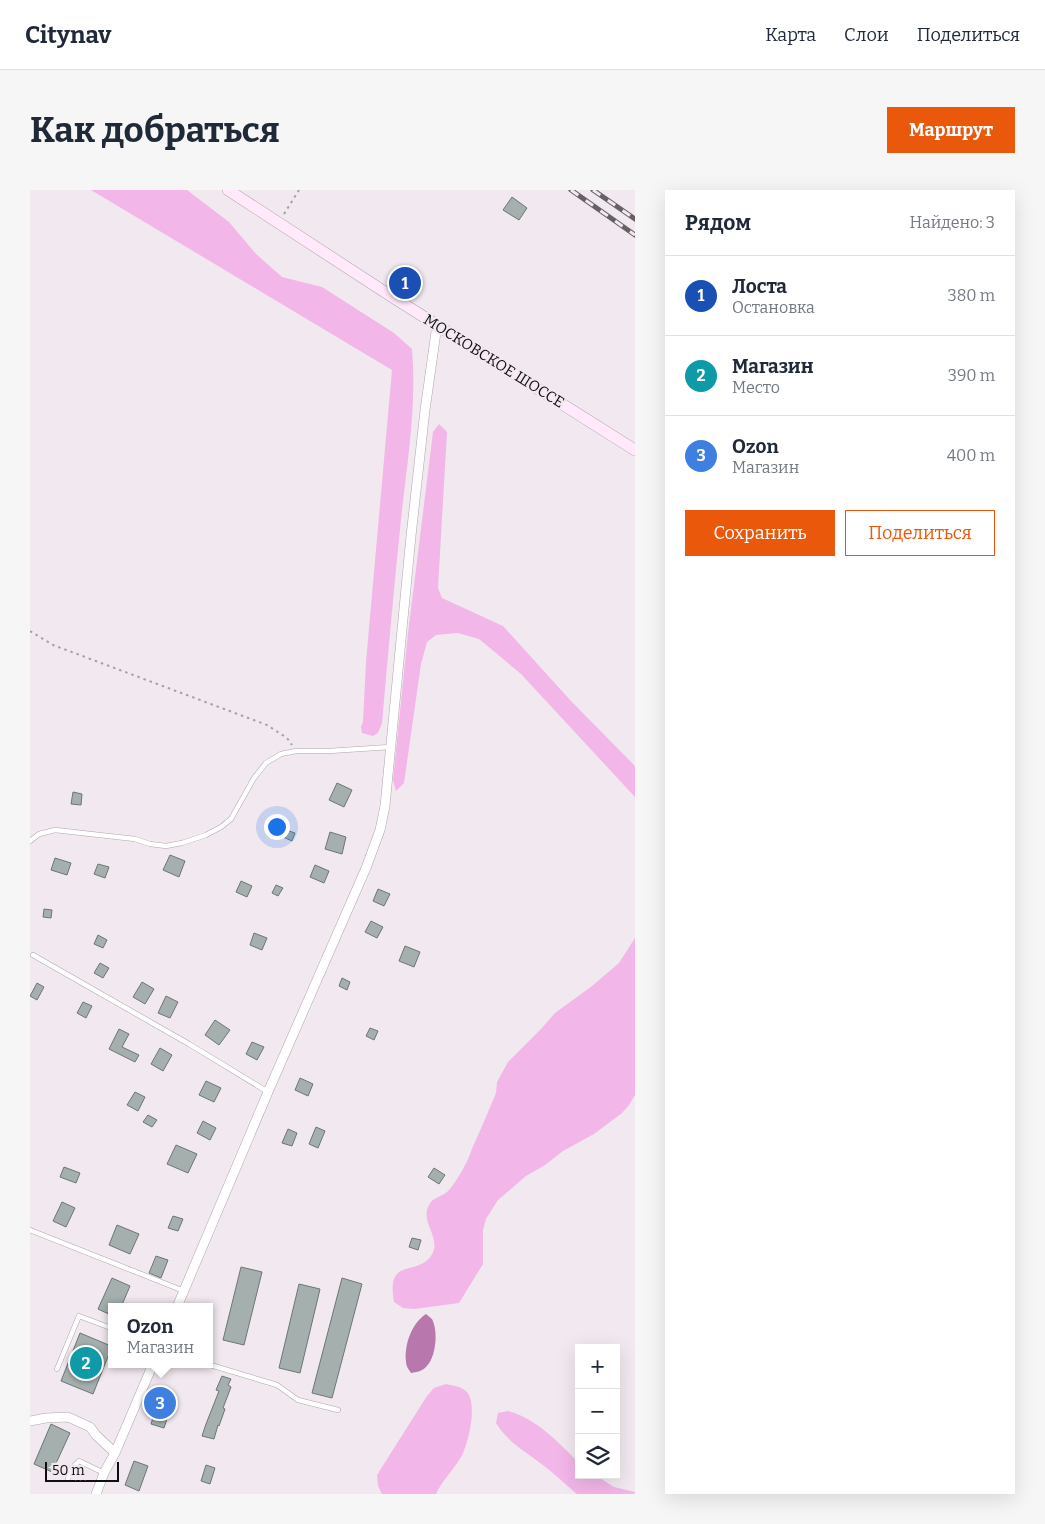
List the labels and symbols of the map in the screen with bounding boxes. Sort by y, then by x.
pin: 1 [389,264,421,302]
street label: МОСКОВСКОЕ ШОССЕ [420,310,568,412]
your location [264,814,290,840]
pin: 2 [70,1344,102,1382]
pin: 3 [144,1384,176,1422]
scale bar [45,1459,119,1482]

